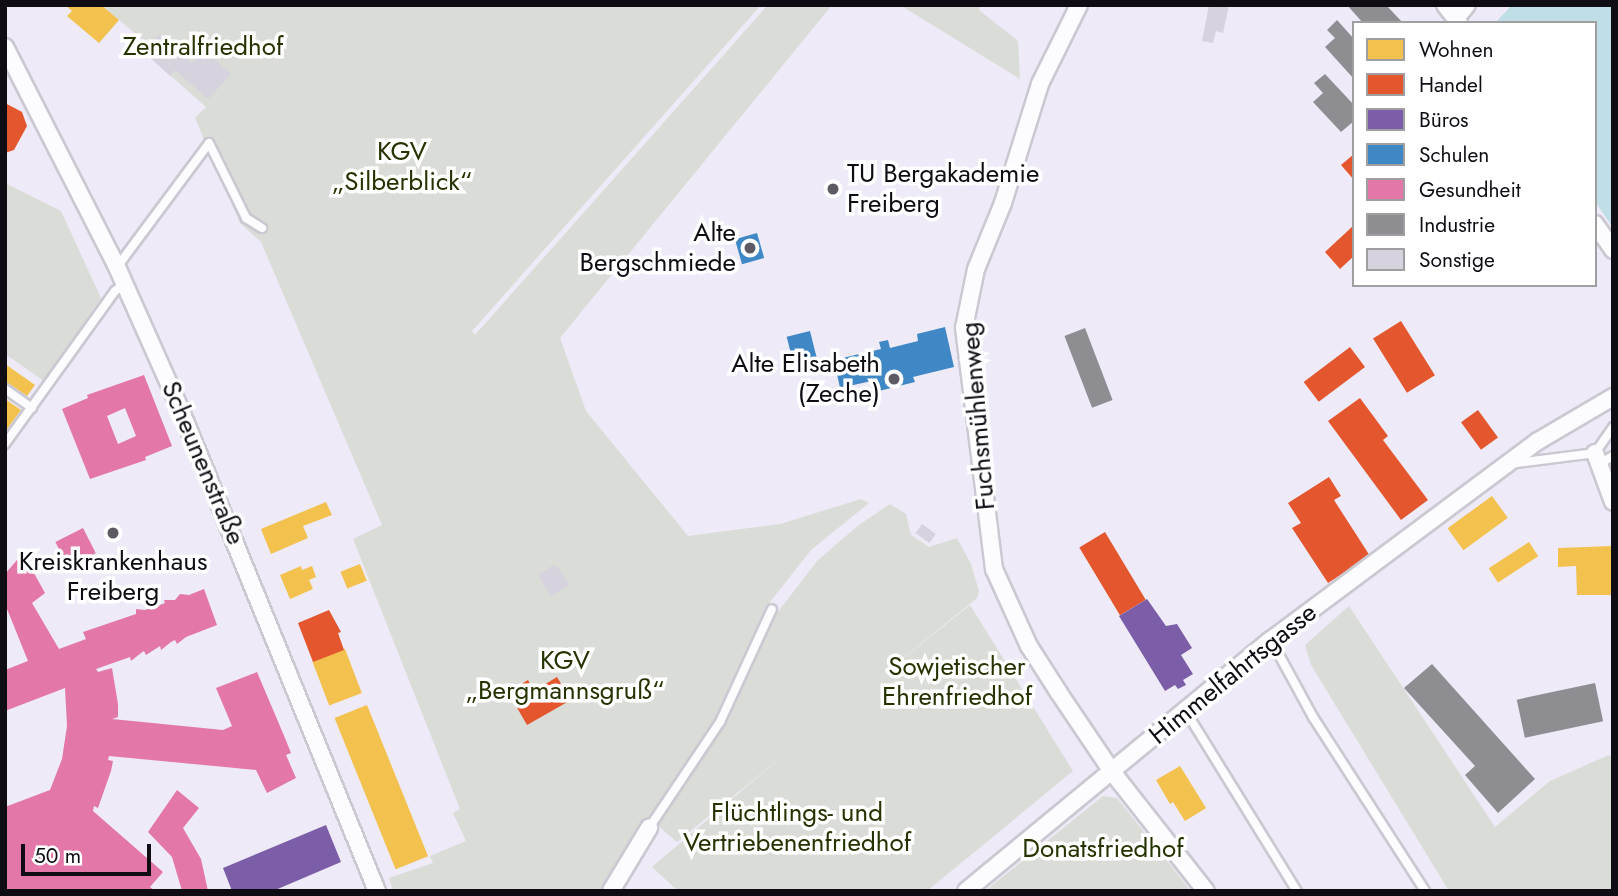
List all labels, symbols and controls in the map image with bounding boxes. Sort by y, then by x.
legend [1352,21,1597,287]
park label: Zentralfriedhof [123,31,283,63]
text: Wohnen [1419,35,1493,65]
text: Handel [1419,70,1483,100]
text: Büros [1419,105,1469,135]
park label: KGV „Silberblick“ [332,136,472,198]
text: Schulen [1419,140,1489,170]
place label: TU Bergakademie Freiberg [847,158,1040,220]
text: Gesundheit [1419,175,1521,205]
marker: TU Bergakademie Freiberg [825,181,841,197]
text: Industrie [1419,210,1495,240]
place label: Alte Bergschmiede [580,217,736,278]
marker: Alte Bergschmiede [742,240,758,256]
text: Sonstige [1419,245,1495,275]
street label: Fuchsmühlenweg [954,321,1002,511]
place label: Alte Elisabeth (Zeche) [731,348,880,410]
marker: Alte Elisabeth (Zeche) [886,371,902,387]
street label: Scheunenstraße [155,377,251,549]
marker: Kreiskrankenhaus Freiberg [103,523,123,543]
place label: Kreiskrankenhaus Freiberg [19,546,207,608]
street label: Himmelfahrtsgasse [1143,597,1323,751]
park label: KGV „Bergmannsgruß“ [466,645,664,706]
park label: Sowjetischer Ehrenfriedhof [882,651,1032,712]
park label: Flüchtlings- und Vertriebenenfriedhof [683,797,911,858]
scale bar [24,830,154,874]
park label: Donatsfriedhof [1022,833,1184,865]
text: 50 m [34,841,81,871]

